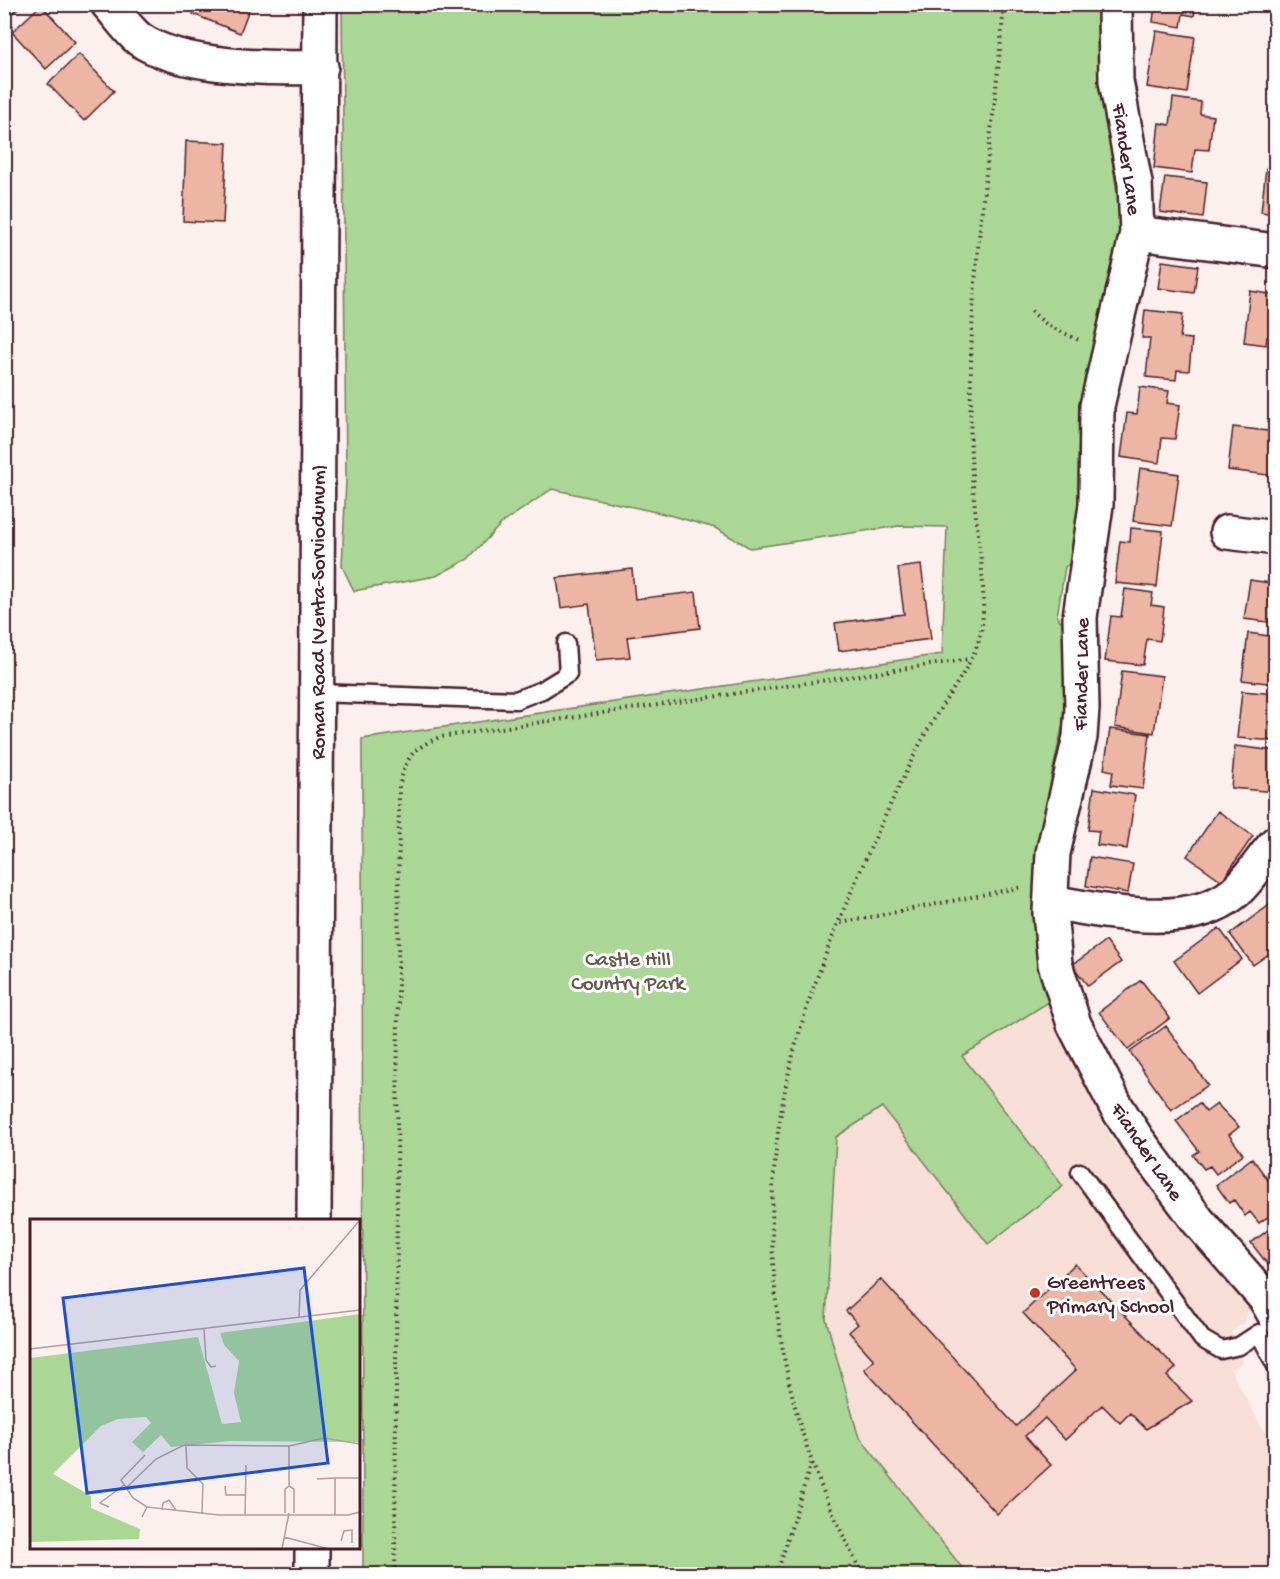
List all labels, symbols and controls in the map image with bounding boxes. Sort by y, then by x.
street label: Fiander Lane [1104,101,1145,218]
street label: Roman Road (Venta-Sorviodunum) [308,464,333,760]
street label: Fiander Lane [1070,616,1097,732]
park label: Castle Hill Country Park [571,949,687,998]
street label: Fiander Lane [1103,1098,1188,1208]
inset map [30,1219,360,1549]
place label: Greentrees Primary School [1046,1272,1174,1321]
marker: Greentrees Primary School [1028,1286,1042,1300]

